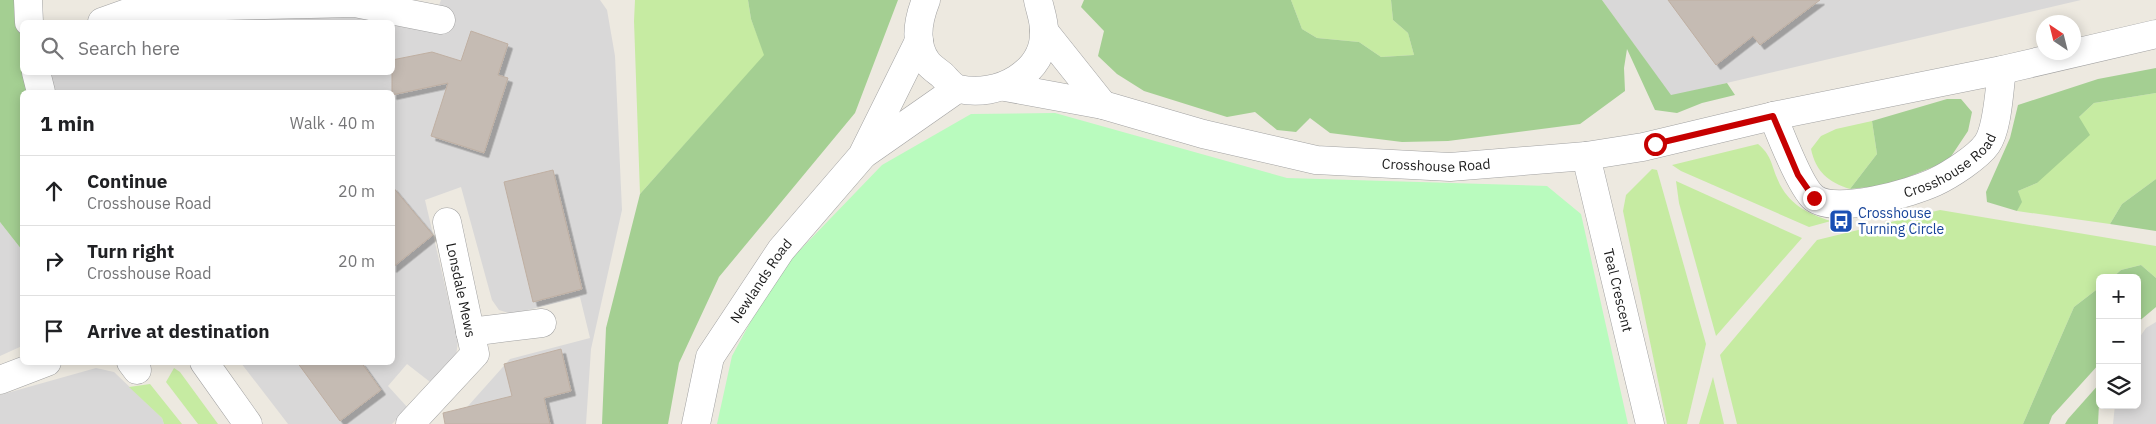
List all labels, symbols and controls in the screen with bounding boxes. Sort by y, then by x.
north arrow [2036,15,2081,60]
search box [20,20,395,75]
icon: search [38,34,66,62]
text: Search here [78,36,180,60]
text: 1 min [40,109,95,137]
text: Walk · 40 m [290,113,375,133]
street label: Crosshouse Road [1901,130,2000,202]
route start [1644,133,1667,156]
street label: Crosshouse Road [1381,154,1491,176]
text: Continue [87,169,167,193]
icon: ahead [40,177,68,205]
text: 20 m [338,181,375,201]
route end [1803,187,1826,210]
text: Crosshouse Road [87,193,211,213]
place label: Crosshouse Turning Circle [1858,204,1945,238]
bus stop icon: Crosshouse Turning Circle [1828,208,1854,234]
street label: Newlands Road [726,235,796,327]
text: Turn right [87,239,174,263]
street label: Lonsdale Mews [442,241,480,339]
icon: right [40,247,68,275]
street label: Teal Crescent [1599,247,1637,334]
text: 20 m [338,251,375,271]
text: Crosshouse Road [87,263,211,283]
map controls [2096,274,2141,409]
button: + [2096,274,2141,319]
icon: arrive [40,317,68,345]
text: Arrive at destination [87,319,270,343]
button: − [2096,319,2141,364]
button: layers [2096,364,2141,409]

